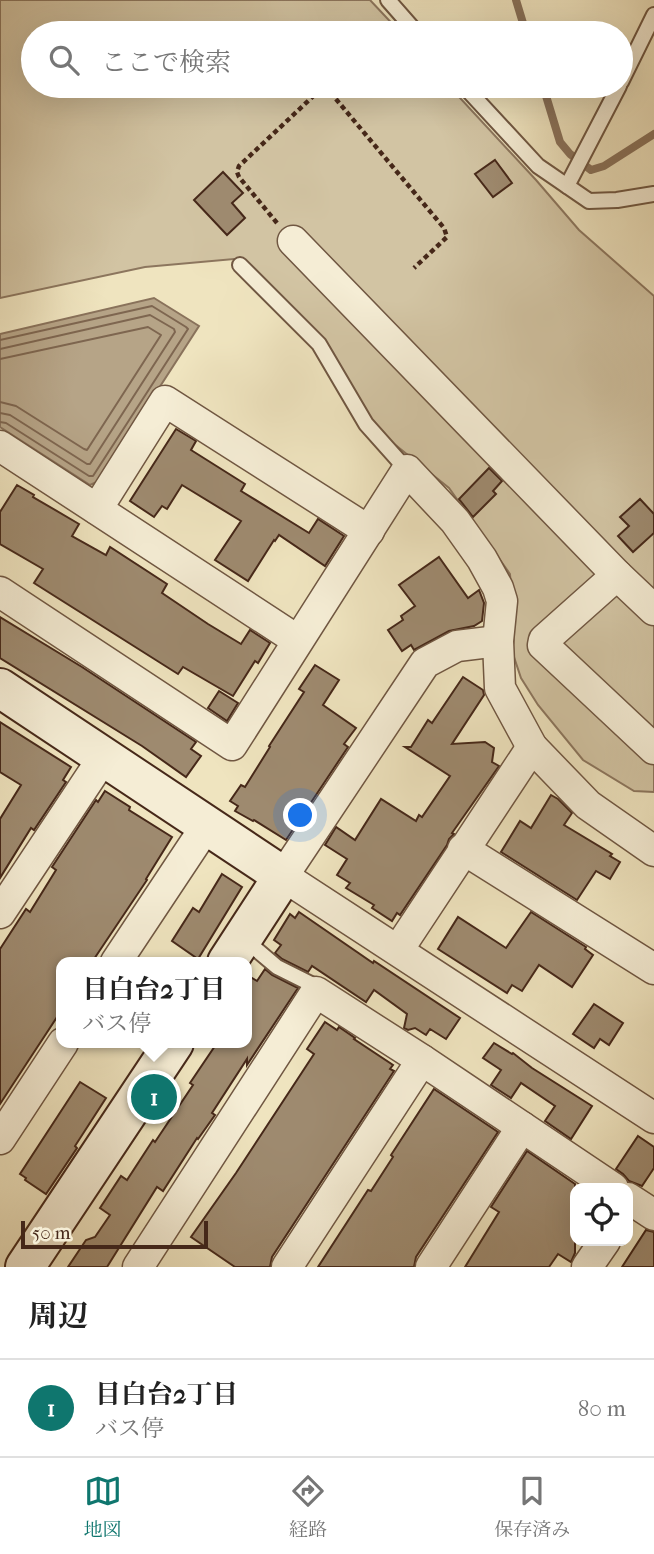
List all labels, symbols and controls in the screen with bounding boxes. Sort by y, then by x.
search box [21,21,633,98]
icon: search [45,41,83,79]
text: ここで検索 [101,47,231,78]
your location [283,798,317,832]
popup [56,957,252,1048]
text: 目白台2丁目 [82,974,226,1005]
text: バス停 [82,1010,151,1037]
pin: 1 [131,1071,177,1123]
map controls [570,1183,633,1246]
button: locate [570,1183,633,1246]
scale bar [21,1218,208,1250]
text: 50 m [32,1222,71,1244]
text: 周辺 [28,1299,88,1334]
text: 目白台2丁目 [95,1379,238,1410]
text: 1 [47,1395,55,1422]
text: 80 m [578,1395,626,1422]
text: バス停 [95,1415,164,1442]
tab: 地図 [84,1472,122,1541]
tab: 経路 [289,1472,327,1541]
tab: 保存済み [494,1472,570,1541]

